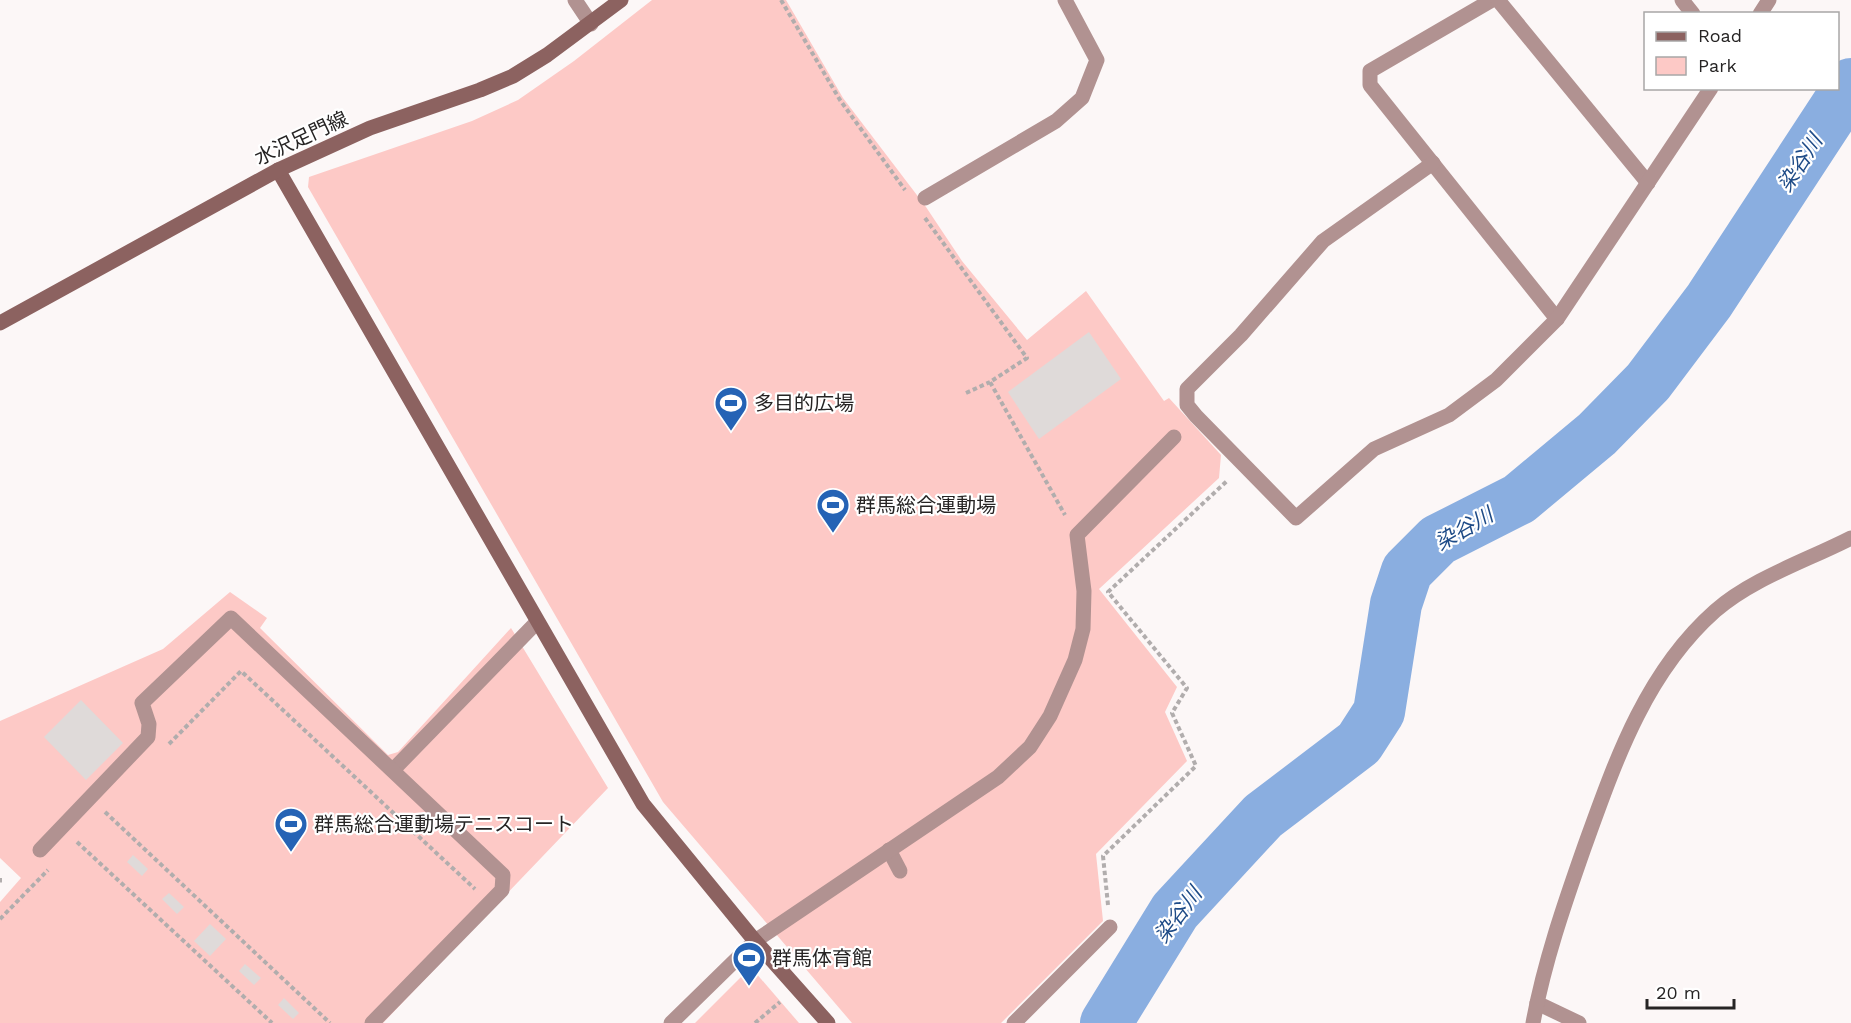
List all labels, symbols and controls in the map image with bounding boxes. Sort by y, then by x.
legend [1644,12,1839,90]
text: Road [1698,25,1742,46]
text: Park [1698,55,1737,76]
street label: 水沢足門線 [251,106,351,170]
water label: 染谷川 [1772,128,1828,196]
sports icon: 多目的広場 [713,385,749,432]
place label: 多目的広場 [754,391,854,415]
sports icon: 群馬総合運動場 [815,487,851,534]
place label: 群馬総合運動場 [856,493,996,517]
water label: 染谷川 [1430,501,1499,555]
sports icon: 群馬総合運動場テニスコート [273,806,309,853]
place label: 群馬総合運動場テニスコート [314,812,574,836]
water label: 染谷川 [1149,880,1208,947]
sports icon: 群馬体育館 [731,940,767,987]
place label: 群馬体育館 [772,946,872,970]
scale bar [1647,972,1734,1010]
text: 20 m [1656,982,1701,1003]

